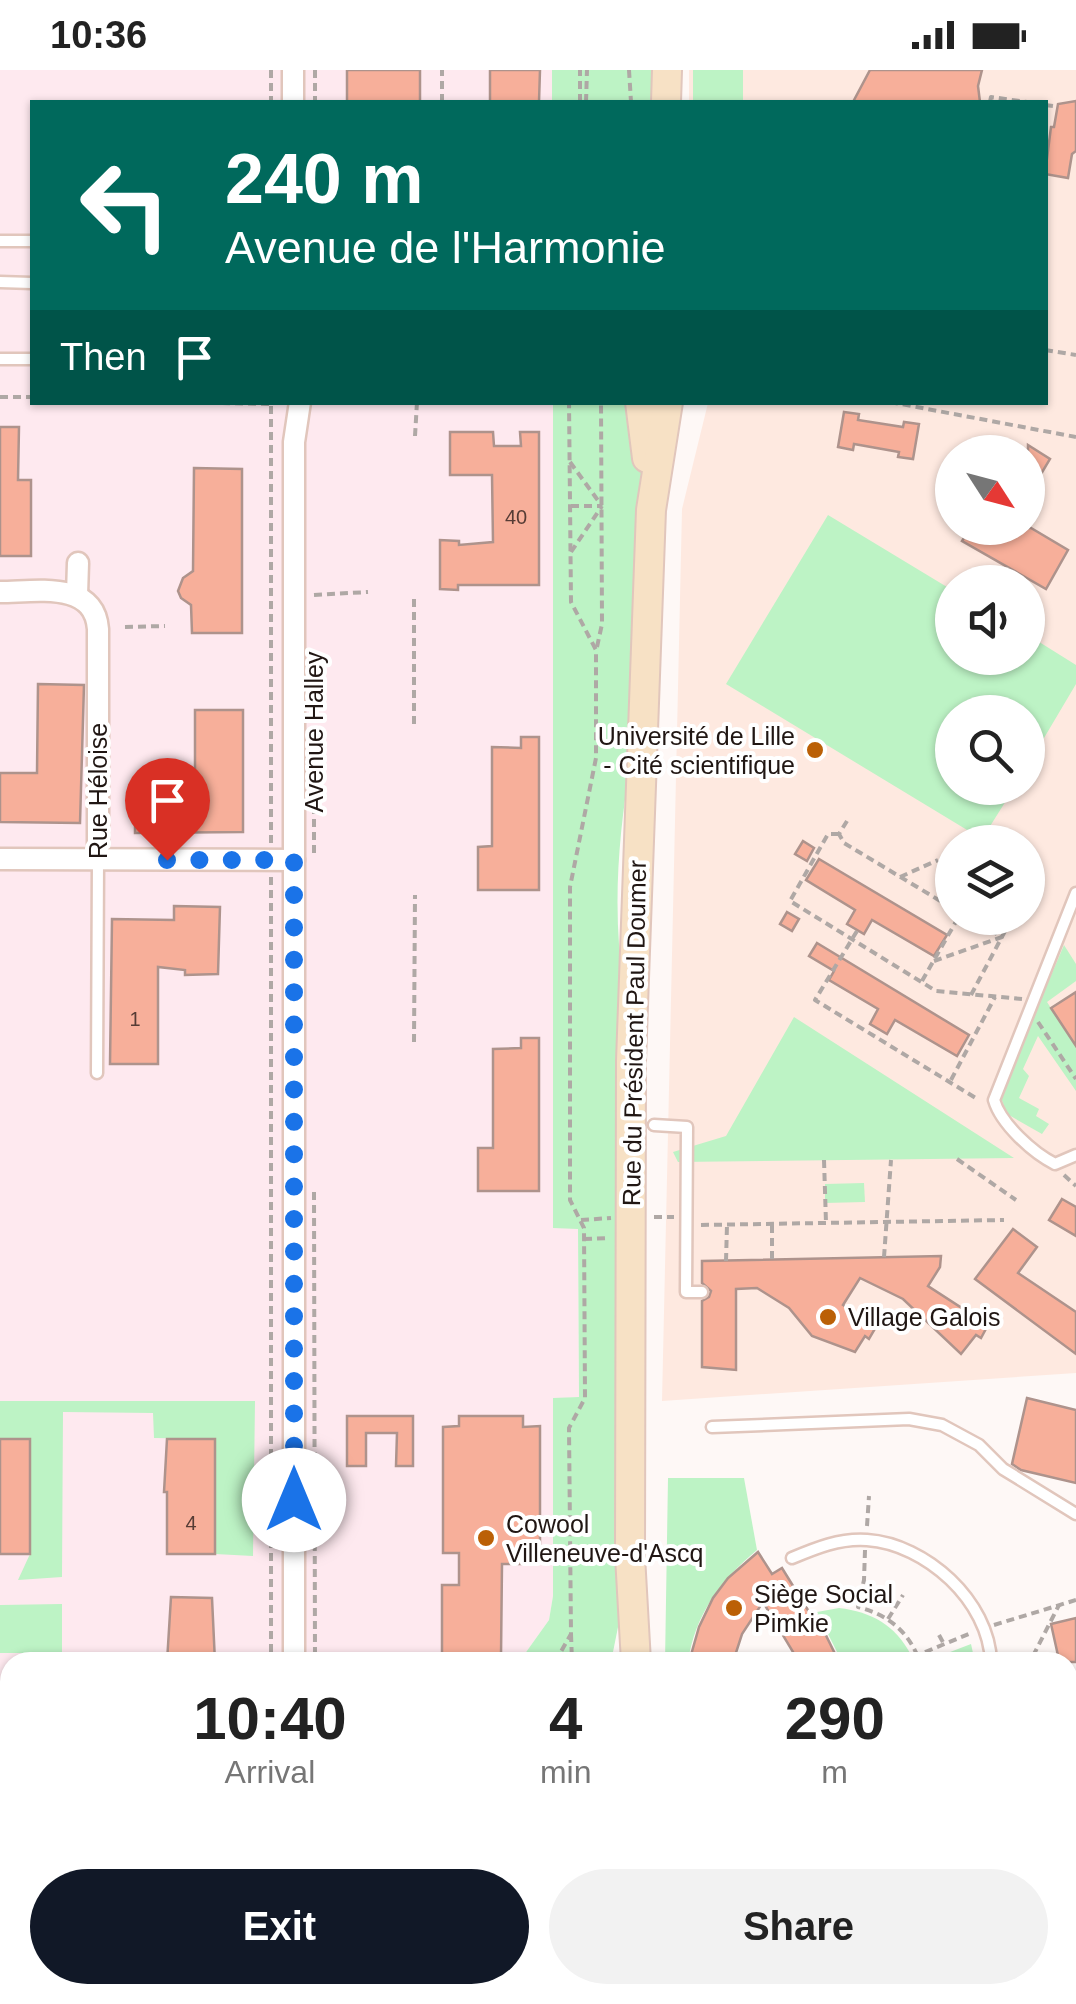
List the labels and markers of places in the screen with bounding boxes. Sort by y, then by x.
place label: Université de Lille ‐ Cité scientifique [598,722,795,779]
marker: Université de Lille ‐ Cité scientifique [804,739,826,761]
pin [125,758,210,861]
place label: Village Galois [848,1303,1000,1331]
marker: Village Galois [817,1306,839,1328]
place label: Cowool Villeneuve-d'Ascq [506,1510,704,1567]
marker: Cowool Villeneuve-d'Ascq [475,1527,497,1549]
place label: Siège Social Pimkie [754,1580,893,1637]
marker: Siège Social Pimkie [723,1597,745,1619]

